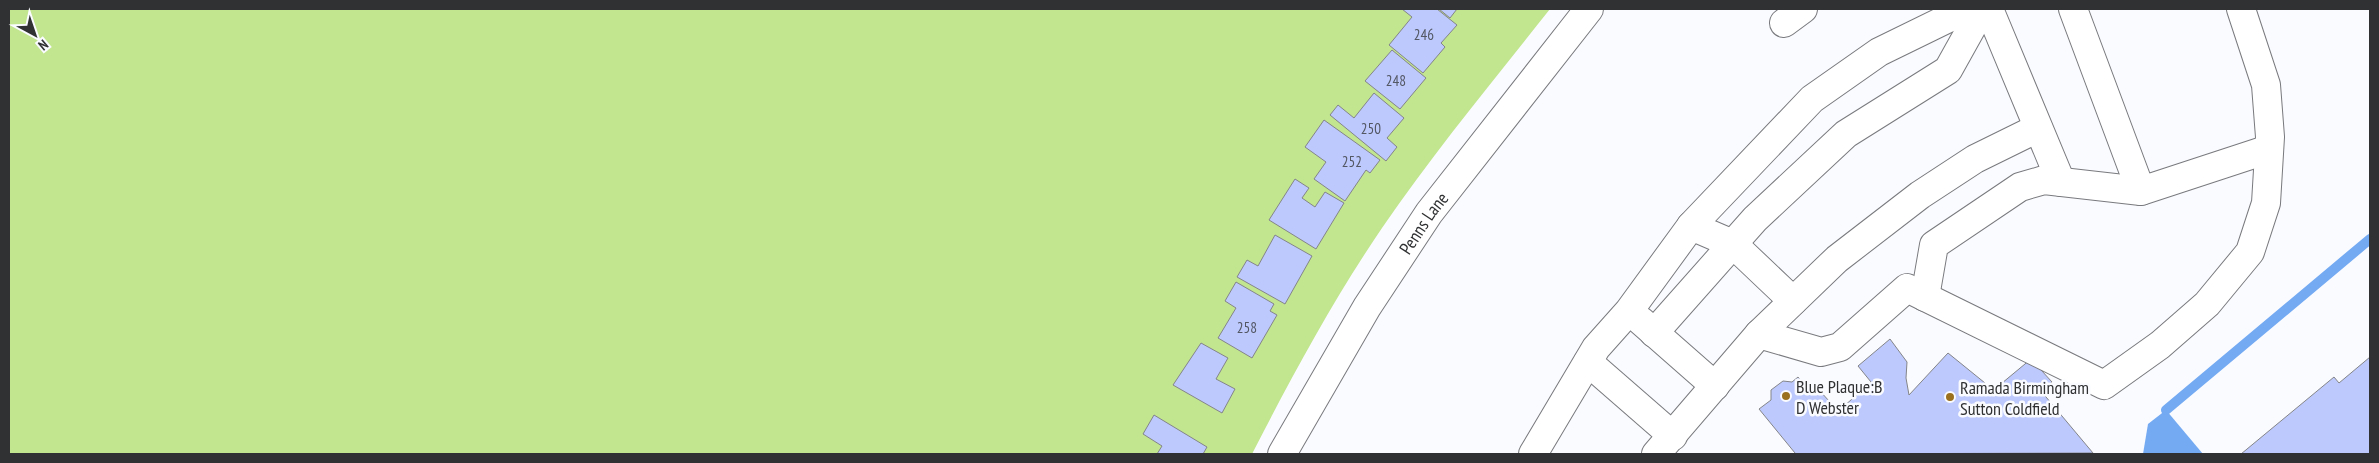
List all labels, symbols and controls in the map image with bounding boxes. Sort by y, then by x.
north arrow [10,10,60,60]
house number: 246 [1414,25,1434,44]
text: N [35,36,52,54]
house number: 248 [1386,71,1406,90]
house number: 250 [1361,119,1381,138]
house number: 252 [1342,152,1362,171]
street label: Penns Lane [1394,187,1453,258]
house number: 258 [1237,318,1257,337]
place label: Blue Plaque:B D Webster [1796,375,1882,419]
place label: Ramada Birmingham Sutton Coldfield [1960,376,2089,420]
marker: Blue Plaque:B D Webster [1780,390,1792,402]
marker: Ramada Birmingham Sutton Coldfield [1944,391,1956,403]

